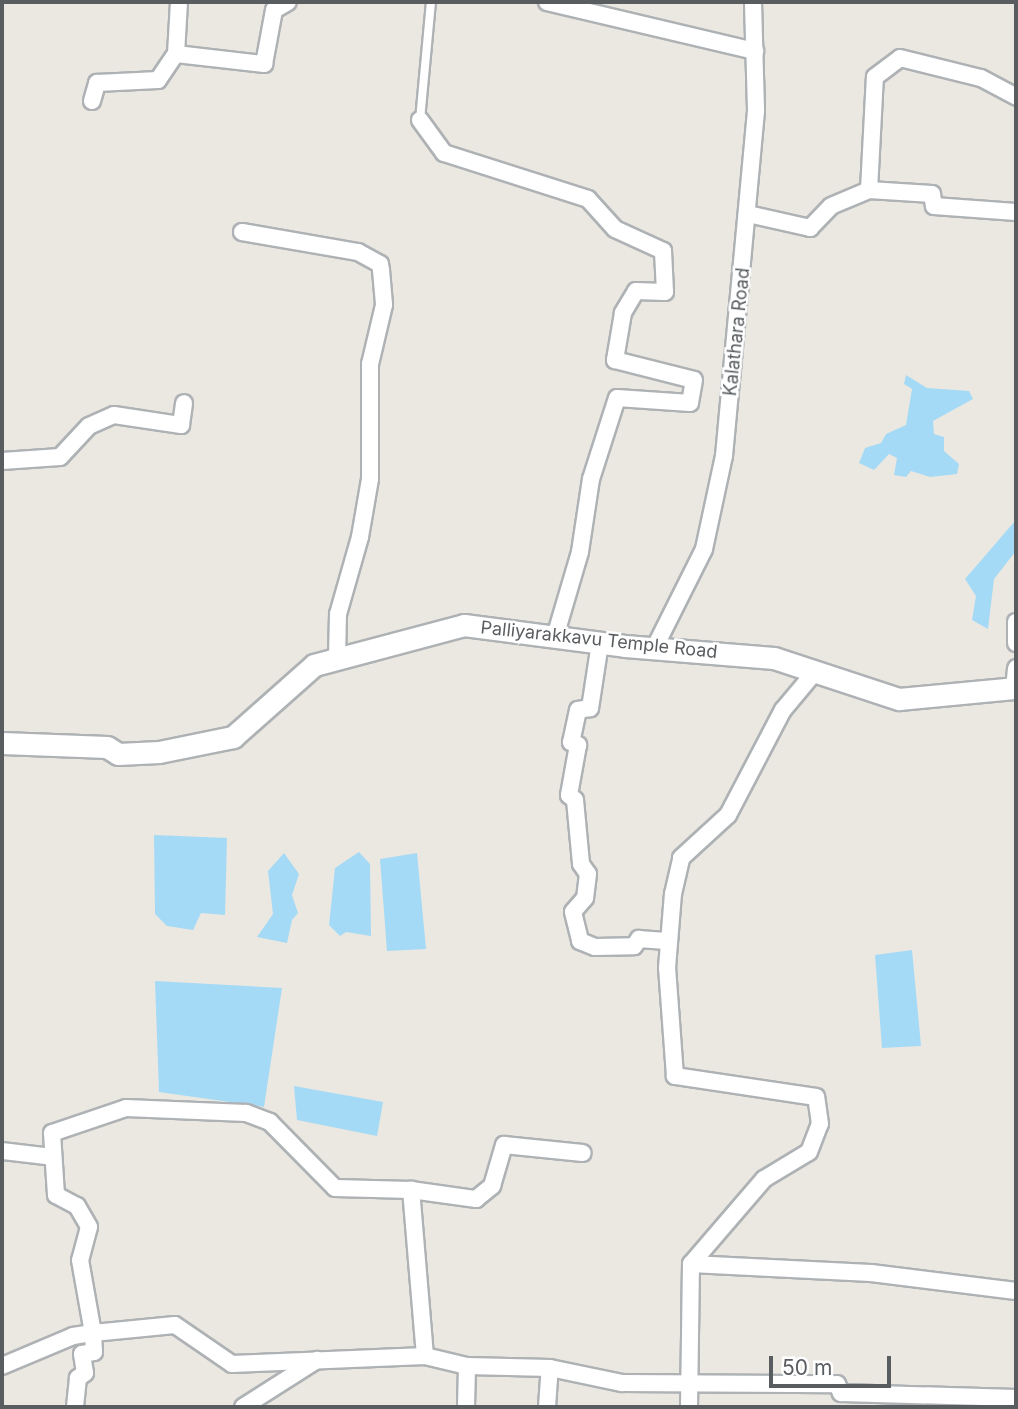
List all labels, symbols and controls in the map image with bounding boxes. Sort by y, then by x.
street label: Kalathara Road [720,267,754,397]
street label: Palliyarakkavu Temple Road [480,617,718,663]
scale bar [773,1342,895,1386]
text: 50 m [782,1355,832,1380]

